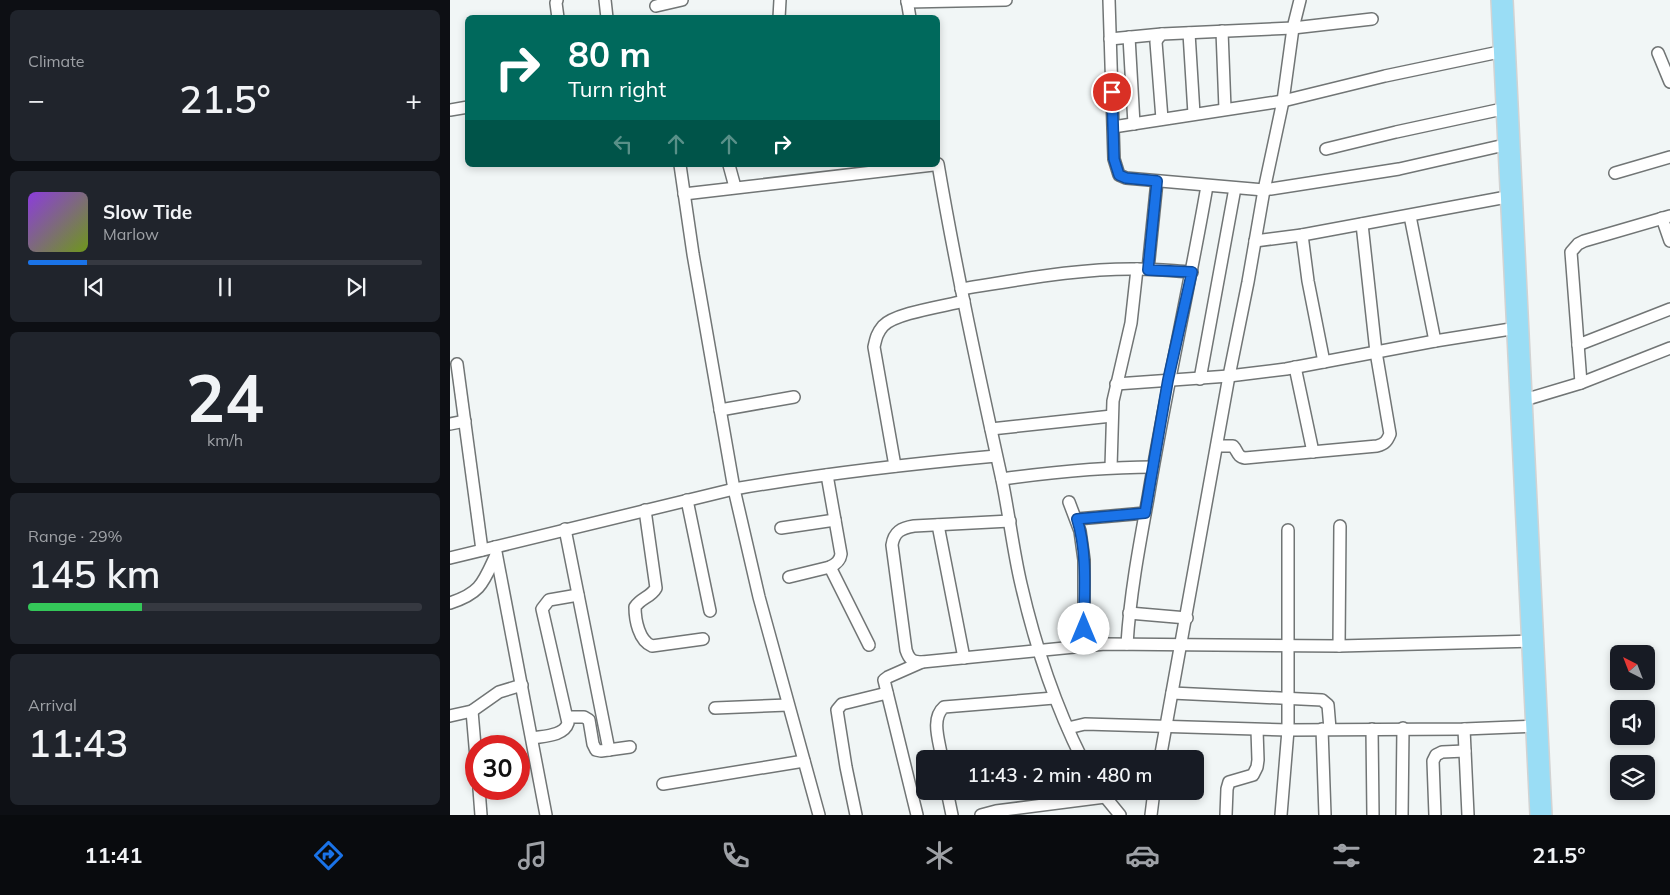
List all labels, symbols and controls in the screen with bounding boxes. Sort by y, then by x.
text: 80 m [568,32,651,76]
icon: right [485,35,550,100]
text: Climate [28,51,84,71]
pin [1091,71,1133,113]
text: 21.5° [179,75,271,123]
text: Turn right [568,75,666,103]
icon: arrive [1098,78,1126,106]
text: − [28,82,45,117]
text: + [405,82,422,117]
icon: left [609,130,637,158]
icon: ahead [662,130,690,158]
icon: ahead [715,130,743,158]
icon: right [768,130,796,158]
text: Slow Tide [103,200,192,224]
text: Marlow [103,224,159,244]
icon: previous [80,273,108,301]
icon: pause [211,273,239,301]
icon: next [342,273,370,301]
text: 24 [186,357,264,438]
text: km/h [207,430,243,450]
text: Range · 29% [28,526,123,546]
text: 145 km [28,550,161,598]
position arrow [1057,602,1109,654]
north arrow [1610,645,1655,690]
map controls [1610,645,1655,800]
text: Arrival [28,695,77,715]
button: sound [1610,700,1655,745]
text: 11:43 [28,719,128,767]
speed limit sign: 30 [465,735,530,800]
button: layers [1610,755,1655,800]
text: 11:43 · 2 min · 480 m [967,763,1153,787]
icon: directions [311,838,346,873]
icon: music [515,838,550,873]
icon: phone [718,838,753,873]
icon: climate [922,838,957,873]
icon: car [1125,838,1160,873]
icon: filters [1329,838,1364,873]
text: 11:41 [84,841,143,869]
text: 21.5° [1532,841,1586,869]

